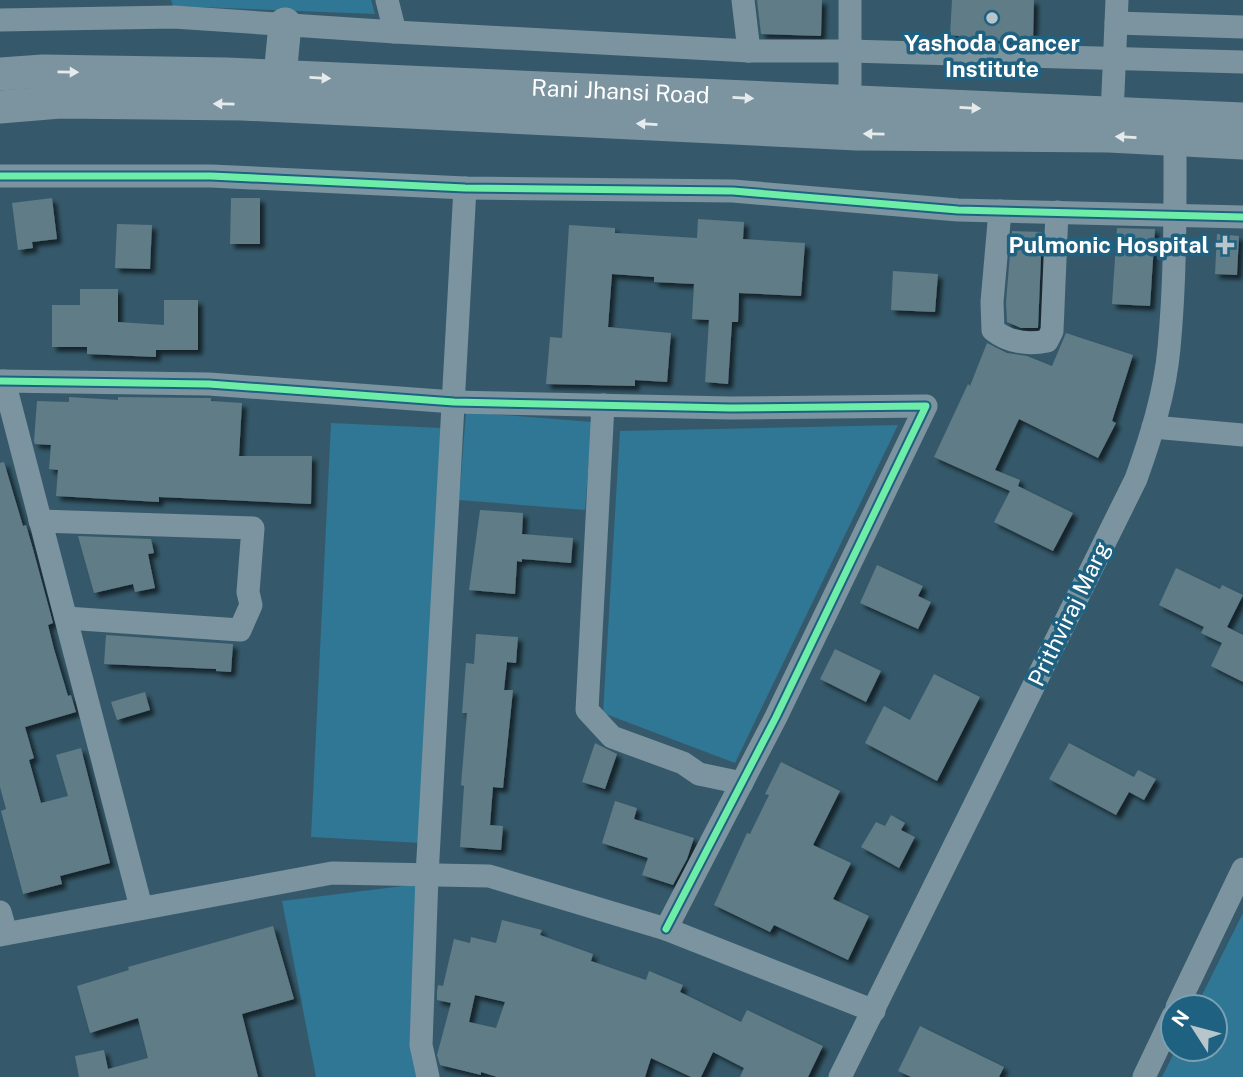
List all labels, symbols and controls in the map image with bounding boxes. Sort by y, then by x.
marker: Yashoda Cancer Institute [984,10,1000,26]
place label: Yashoda Cancer Institute [904,29,1080,82]
one-way arrow [57,66,79,78]
one-way arrow [309,73,331,84]
street label: Rani Jhansi Road [531,74,710,108]
one-way arrow [732,92,754,103]
one-way arrow [212,98,234,110]
one-way arrow [960,103,982,114]
one-way arrow [635,119,657,130]
one-way arrow [863,128,885,140]
one-way arrow [1115,132,1137,143]
place label: Pulmonic Hospital [1009,231,1209,258]
marker: Pulmonic Hospital [1215,235,1235,255]
street label: Prithviraj Marg [1022,537,1115,690]
north arrow [1159,993,1229,1063]
text: N [1167,1006,1194,1030]

